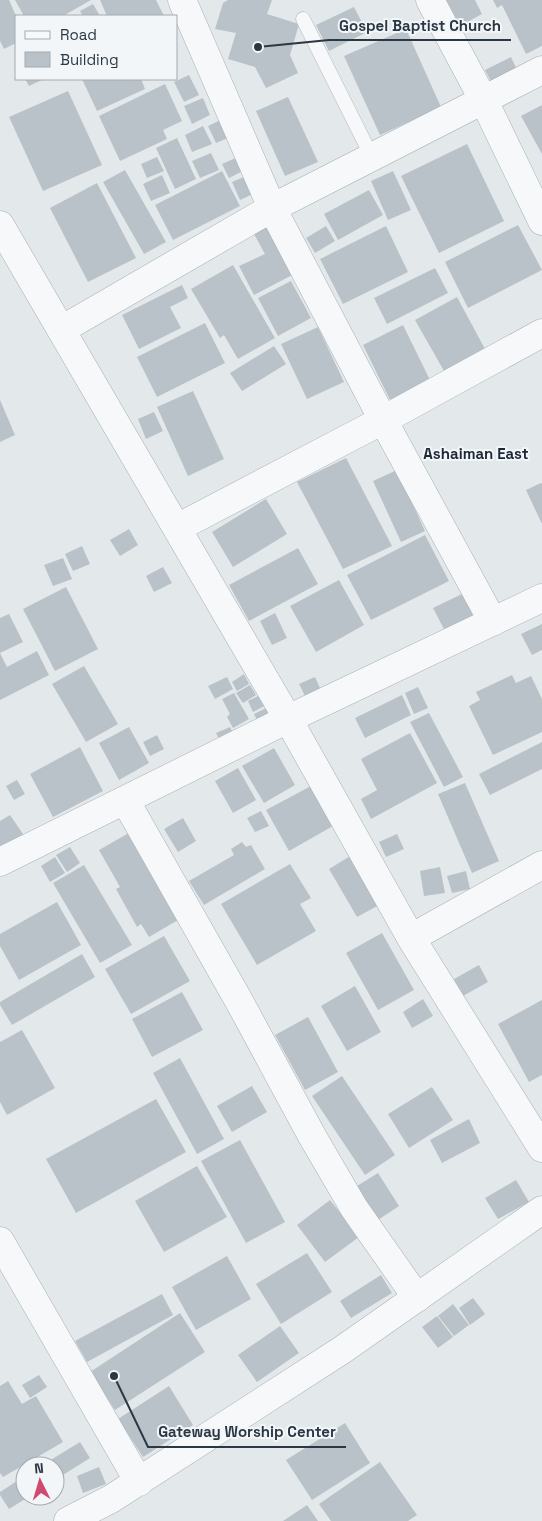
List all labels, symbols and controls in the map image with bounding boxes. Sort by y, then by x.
callout: Gospel Baptist Church [329,10,511,40]
legend [15,15,178,80]
text: Gospel Baptist Church [339,16,501,35]
text: Road [60,25,97,44]
text: Building [60,50,119,69]
district label: Ashaiman East [423,444,529,463]
callout: Gateway Worship Center [148,1417,346,1447]
text: Gateway Worship Center [158,1422,336,1441]
north arrow [15,1456,65,1506]
text: N [33,1459,44,1477]

